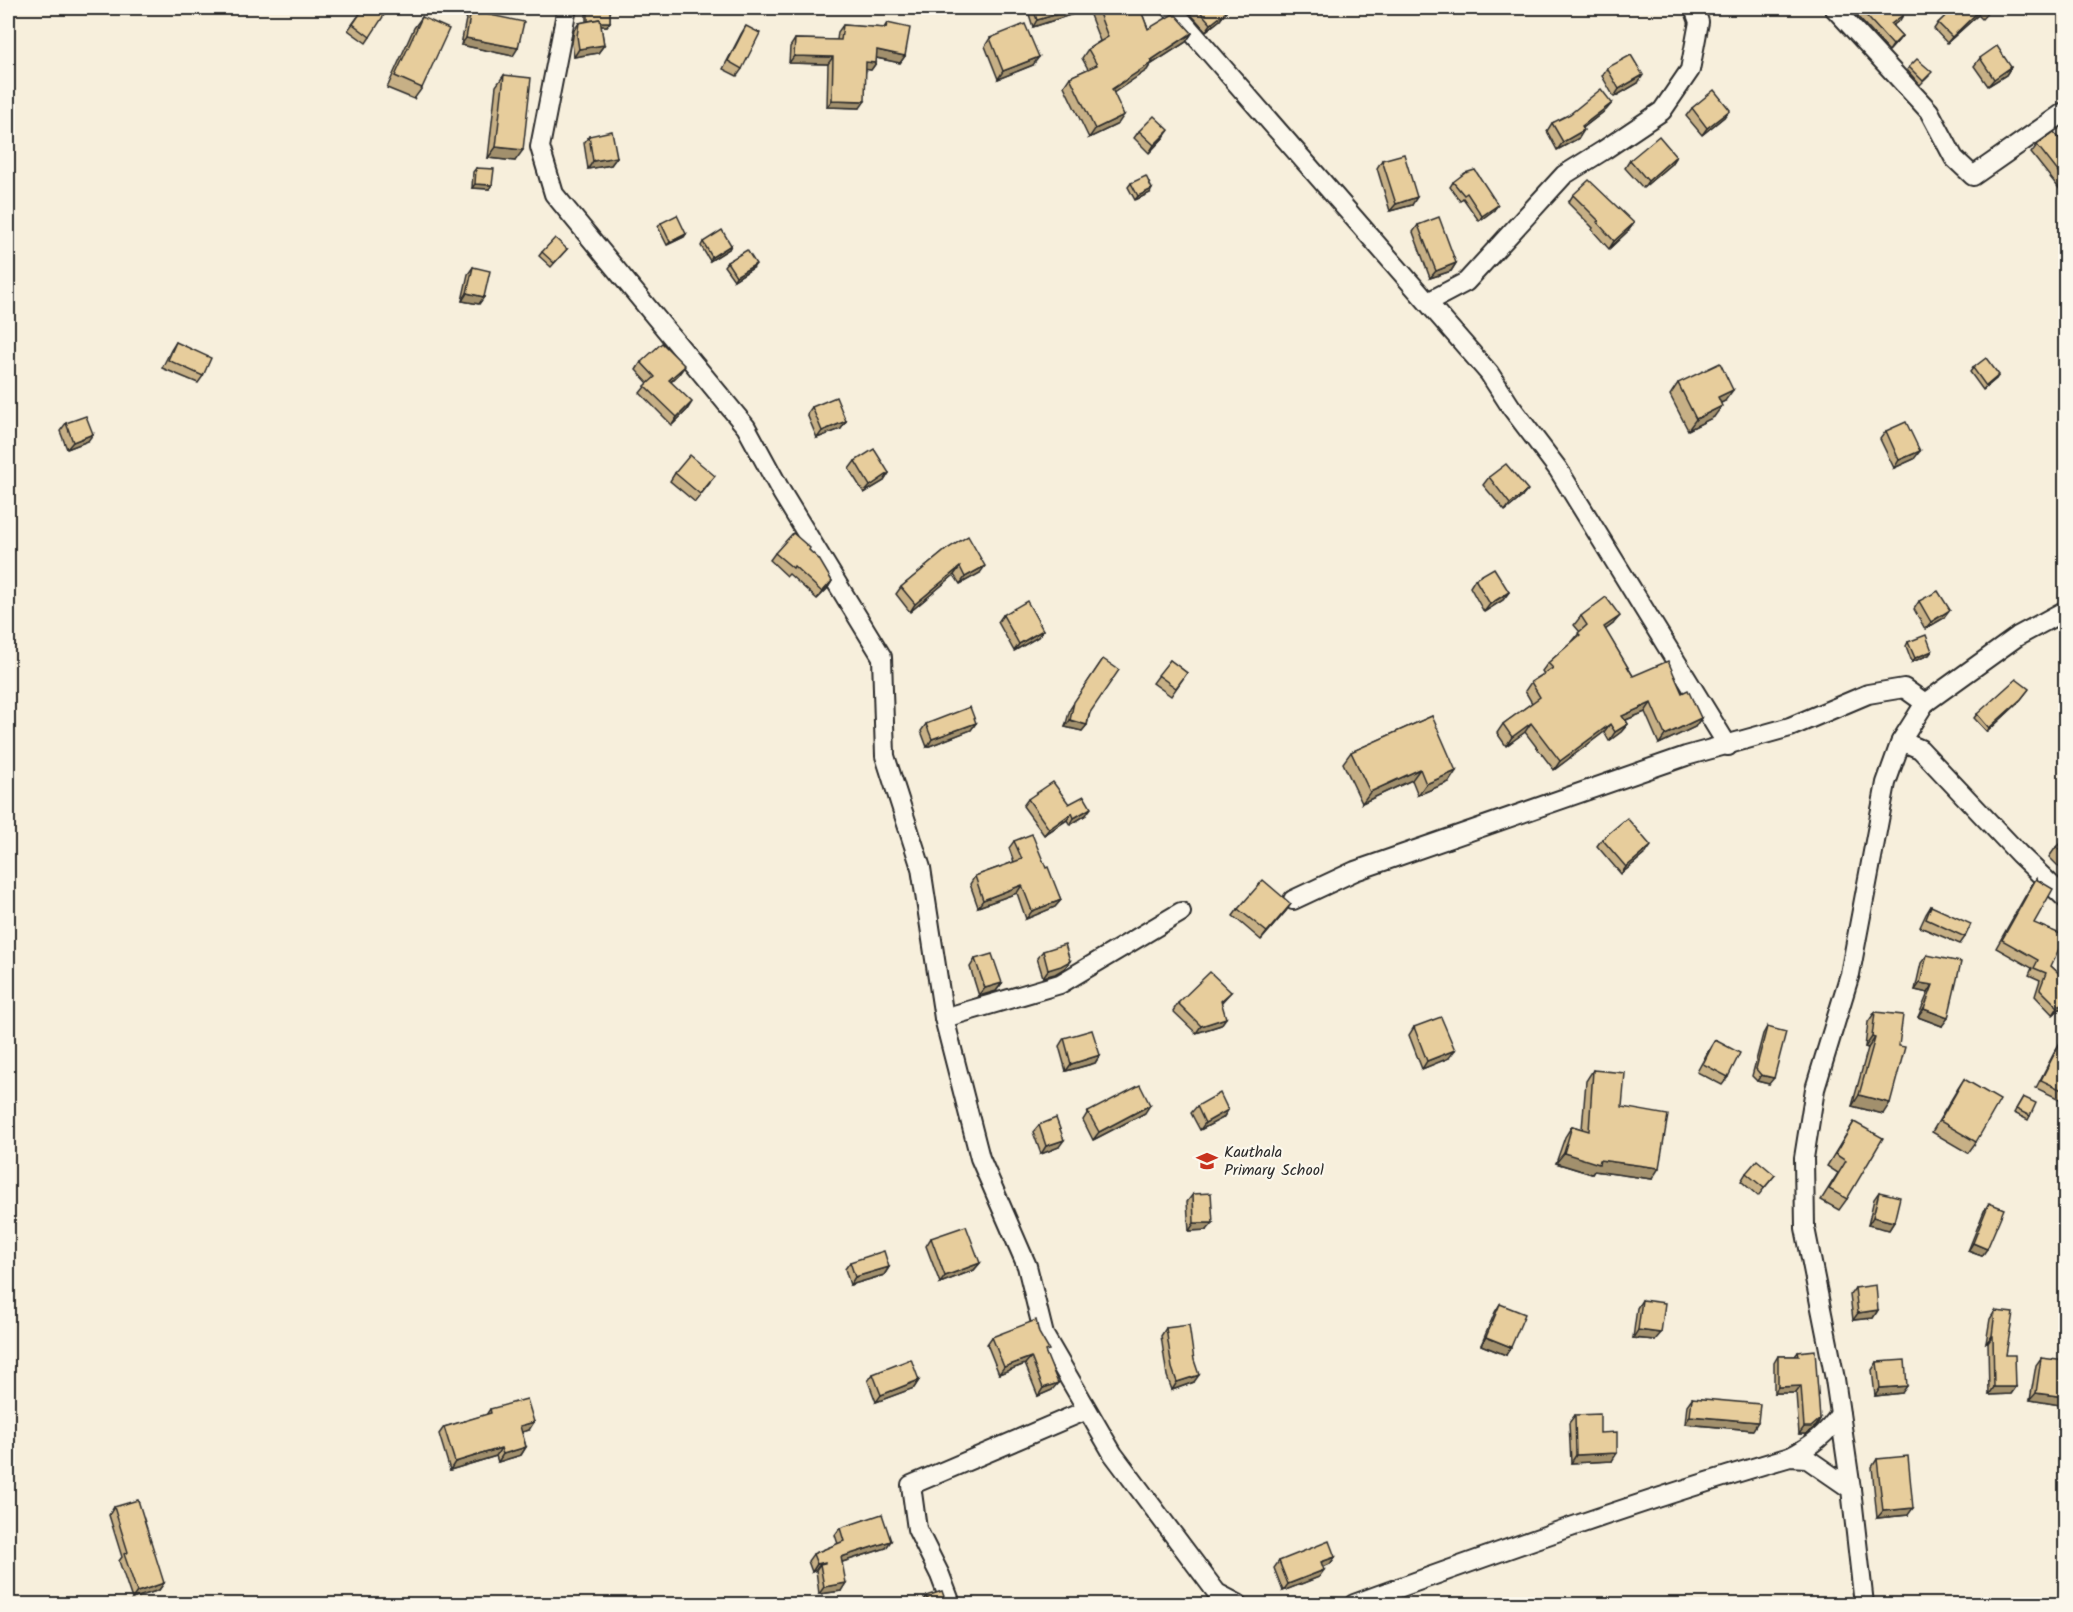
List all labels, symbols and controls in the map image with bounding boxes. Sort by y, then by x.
place label: Kauthala Primary School [1224,1140,1324,1183]
school or university icon: Kauthala Primary School [1195,1149,1219,1173]

